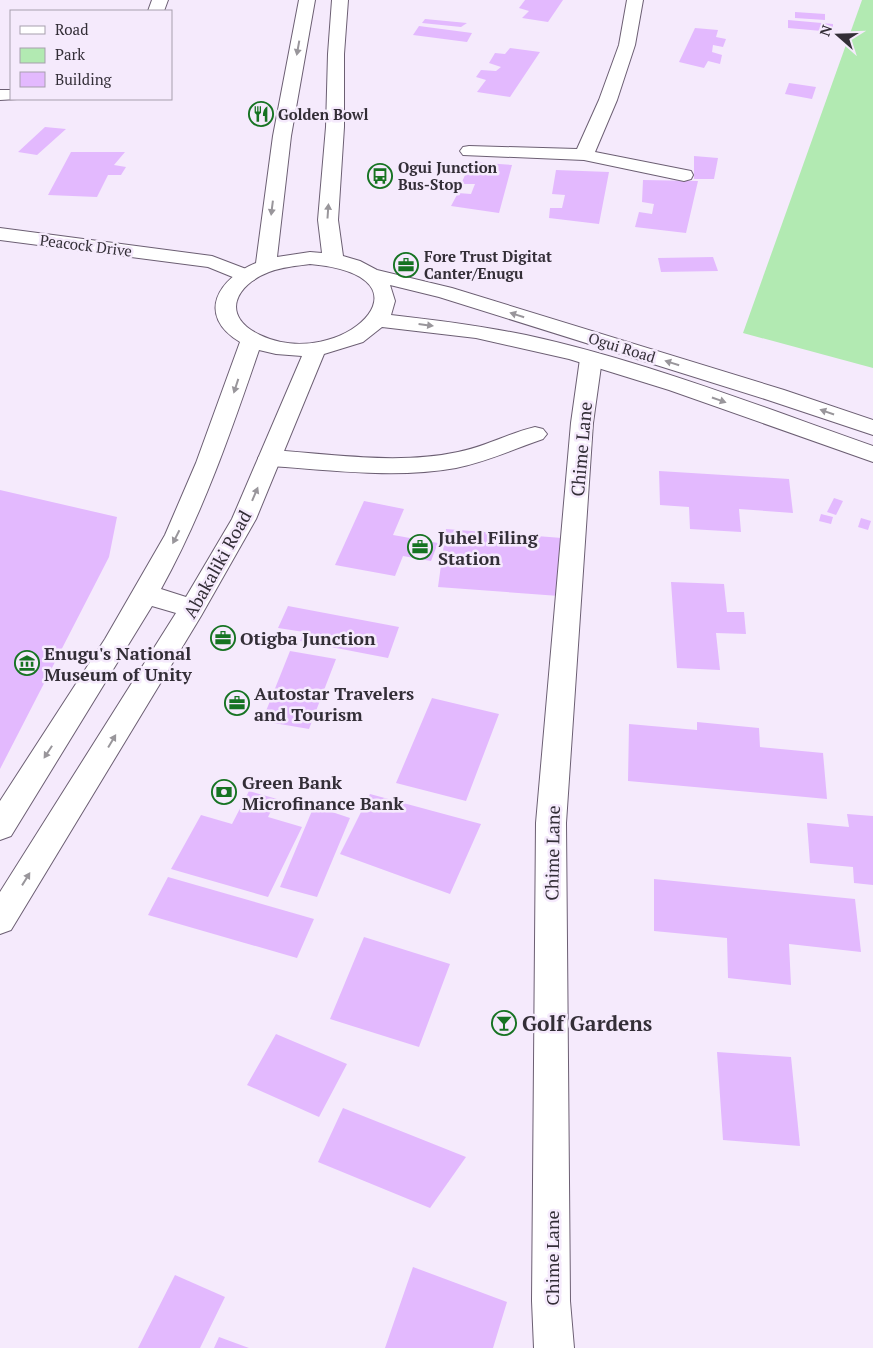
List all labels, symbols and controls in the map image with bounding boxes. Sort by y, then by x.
legend [10,10,172,100]
north arrow [813,10,863,60]
text: Road [55,19,88,39]
text: N [815,22,836,39]
one-way arrow [294,40,302,56]
text: Park [55,44,85,64]
text: Building [55,69,113,89]
restaurant icon: Golden Bowl [248,101,274,127]
place label: Golden Bowl [278,104,369,124]
place label: Ogui Junction Bus-Stop [398,157,498,194]
bus stop icon: Ogui Junction Bus-Stop [367,163,393,189]
one-way arrow [268,201,276,217]
one-way arrow [325,203,333,219]
street label: Peacock Drive [39,229,133,261]
place label: Fore Trust Digitat Canter/Enugu [424,246,552,283]
office icon: Fore Trust Digitat Canter/Enugu [393,252,419,278]
one-way arrow [509,310,524,318]
one-way arrow [419,321,435,329]
street label: Ogui Road [586,327,658,367]
one-way arrow [665,358,680,366]
one-way arrow [231,379,239,394]
one-way arrow [712,397,727,405]
street label: Chime Lane [565,401,597,497]
one-way arrow [819,408,834,416]
one-way arrow [251,487,259,501]
street label: Abakaliki Road [177,506,257,622]
place label: Juhel Filing Station [438,525,539,570]
one-way arrow [171,530,179,544]
office icon: Juhel Filing Station [407,534,433,560]
office icon: Otigba Junction [210,625,236,651]
place label: Otigba Junction [240,626,376,650]
place label: Enugu's National Museum of Unity [44,641,192,686]
museum icon: Enugu's National Museum of Unity [14,650,40,676]
place label: Autostar Travelers and Tourism [254,681,414,726]
office icon: Autostar Travelers and Tourism [224,690,250,716]
one-way arrow [107,734,116,747]
one-way arrow [43,745,53,758]
place label: Green Bank Microfinance Bank [242,770,404,815]
bank icon: Green Bank Microfinance Bank [211,779,237,805]
street label: Chime Lane [539,805,565,901]
one-way arrow [21,872,31,886]
place label: Golf Gardens [522,1009,652,1037]
bar icon: Golf Gardens [491,1010,517,1036]
street label: Chime Lane [540,1210,564,1306]

